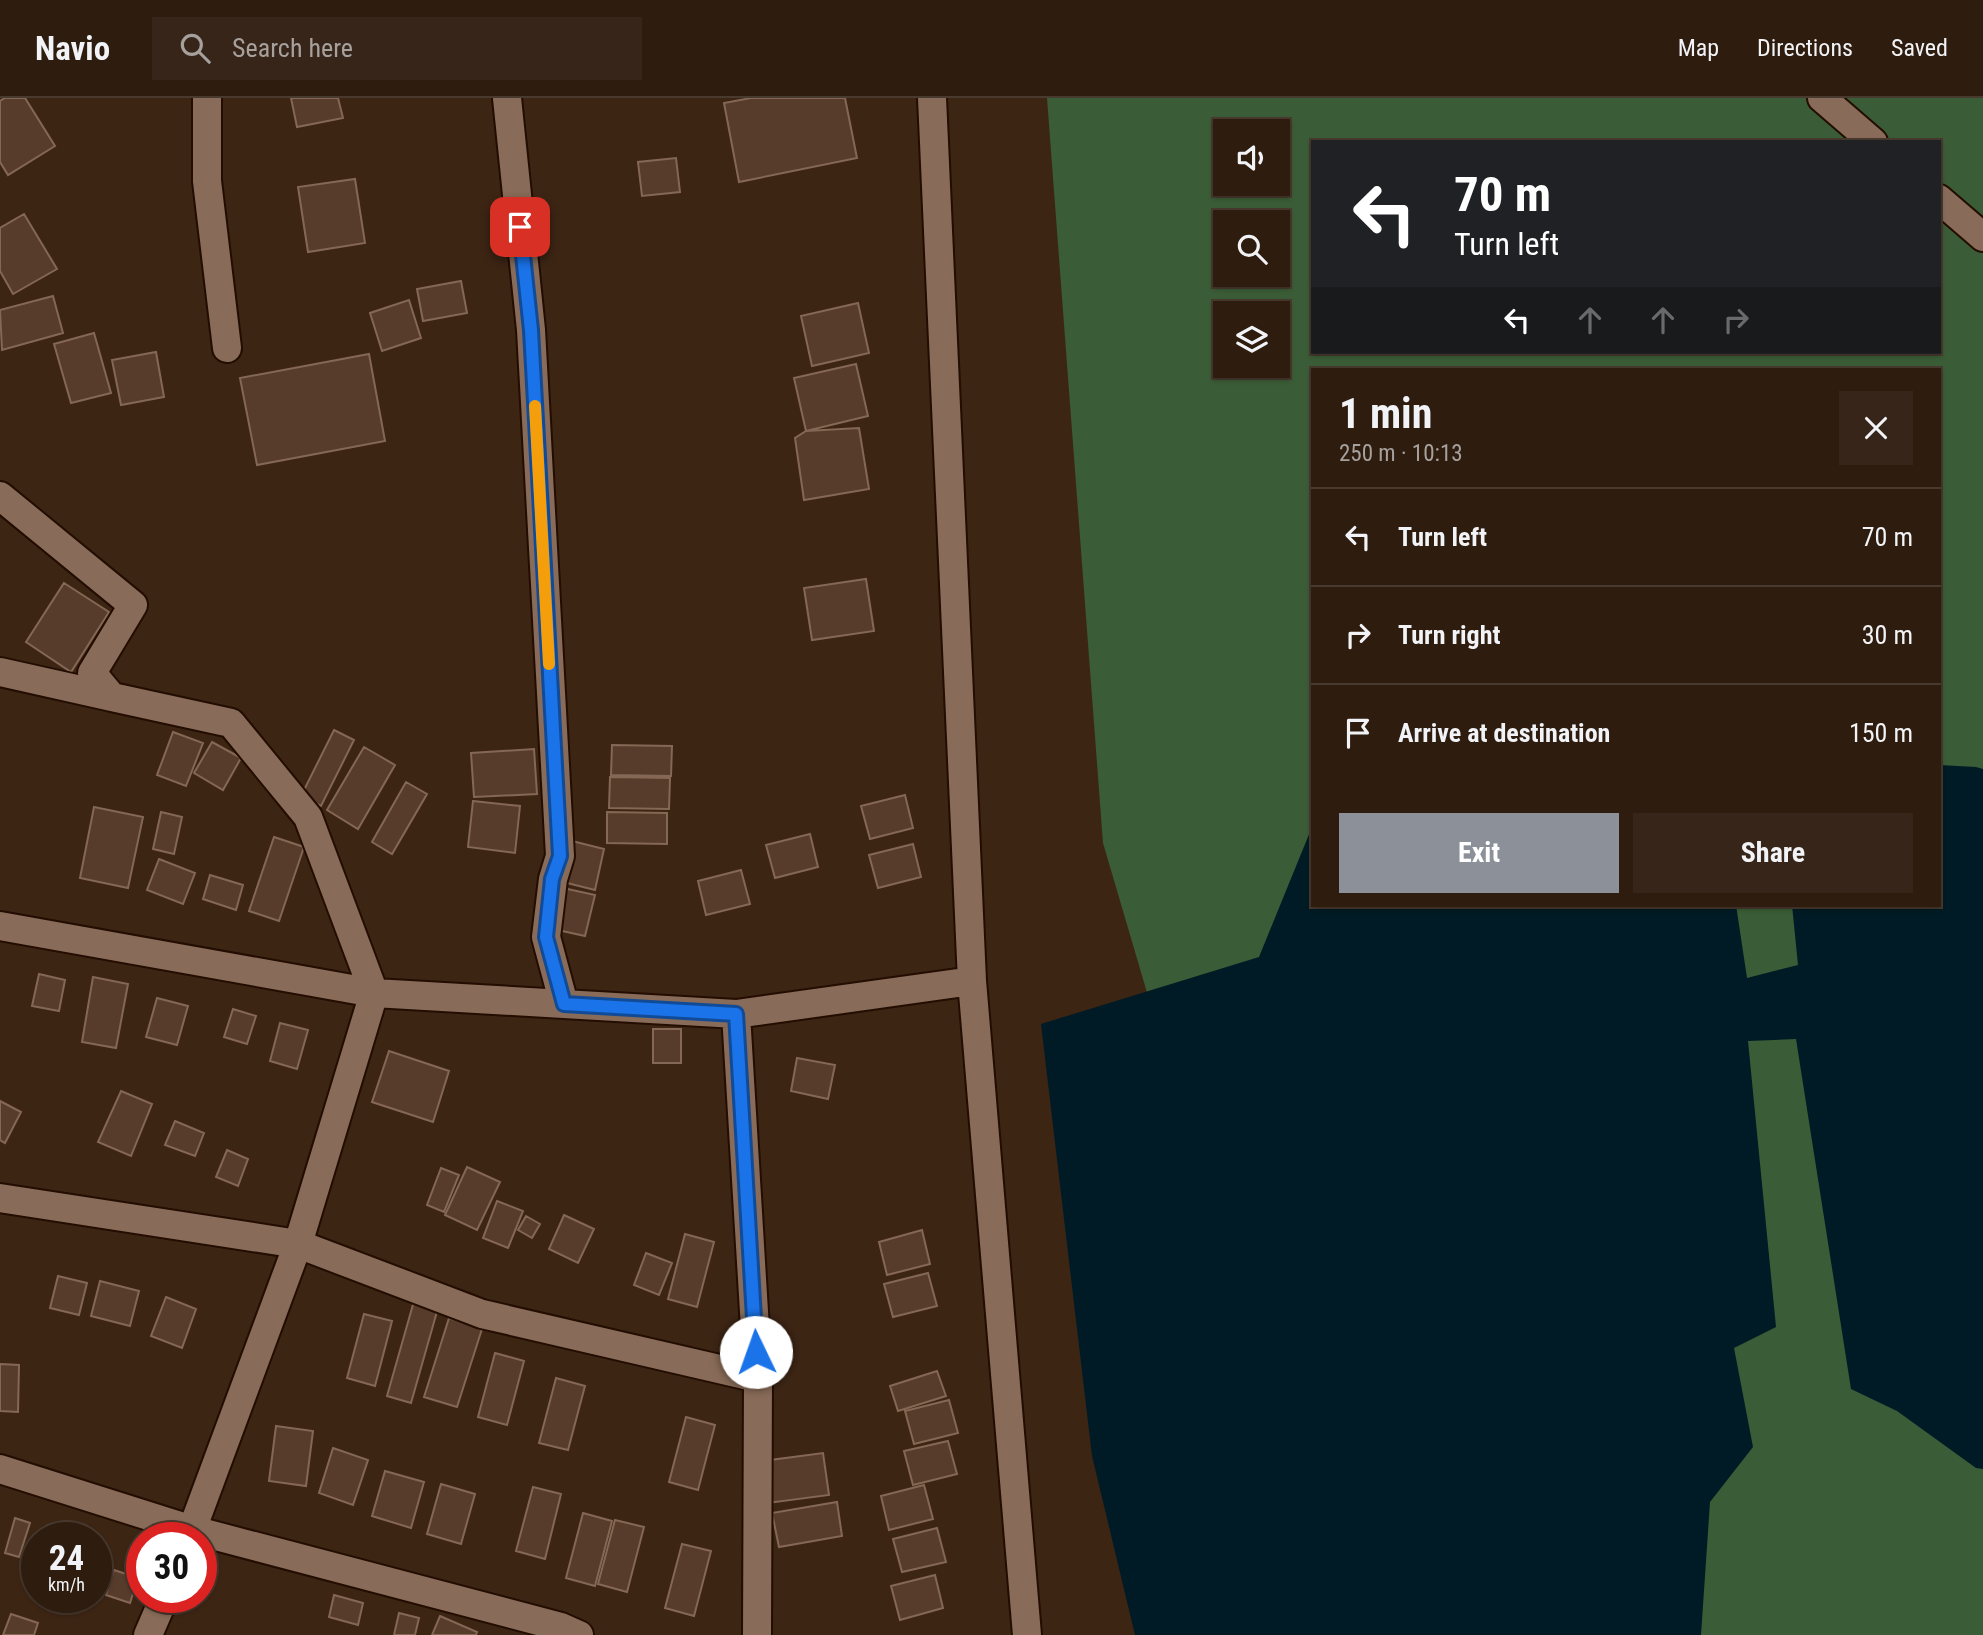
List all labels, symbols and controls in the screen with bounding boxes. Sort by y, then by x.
search box [152,17,642,80]
text: Navio [35,29,110,68]
icon: search [176,29,214,67]
text: Search here [232,33,353,63]
text: Map [1678,34,1719,62]
text: Directions [1757,34,1853,62]
text: Saved [1891,34,1948,62]
map controls [1213,119,1290,378]
button: sound [1213,119,1290,196]
text: 70 m [1454,166,1551,223]
icon: left [1339,168,1430,259]
pin [490,197,550,257]
icon: arrive [501,208,539,246]
button: search [1213,210,1290,287]
text: Turn left [1454,225,1559,263]
button: layers [1213,301,1290,378]
icon: left [1498,301,1536,339]
icon: ahead [1571,301,1609,339]
icon: ahead [1644,301,1682,339]
icon: right [1717,301,1755,339]
text: 1 min [1339,389,1432,438]
button: close [1839,391,1913,465]
text: 250 m · 10:13 [1339,440,1463,467]
icon: left [1339,518,1377,556]
text: Turn left [1398,522,1487,552]
text: 70 m [1862,522,1913,552]
icon: right [1339,616,1377,654]
text: Turn right [1398,620,1500,650]
text: 30 m [1862,620,1913,650]
icon: arrive [1339,714,1377,752]
text: Arrive at destination [1398,718,1610,748]
text: 150 m [1849,718,1913,748]
button: Exit [1339,813,1619,893]
button: Share [1633,813,1913,893]
position arrow [719,1315,793,1389]
speed limit sign: 30 [126,1522,217,1613]
text: 24 [49,1538,84,1579]
text: km/h [48,1574,85,1595]

